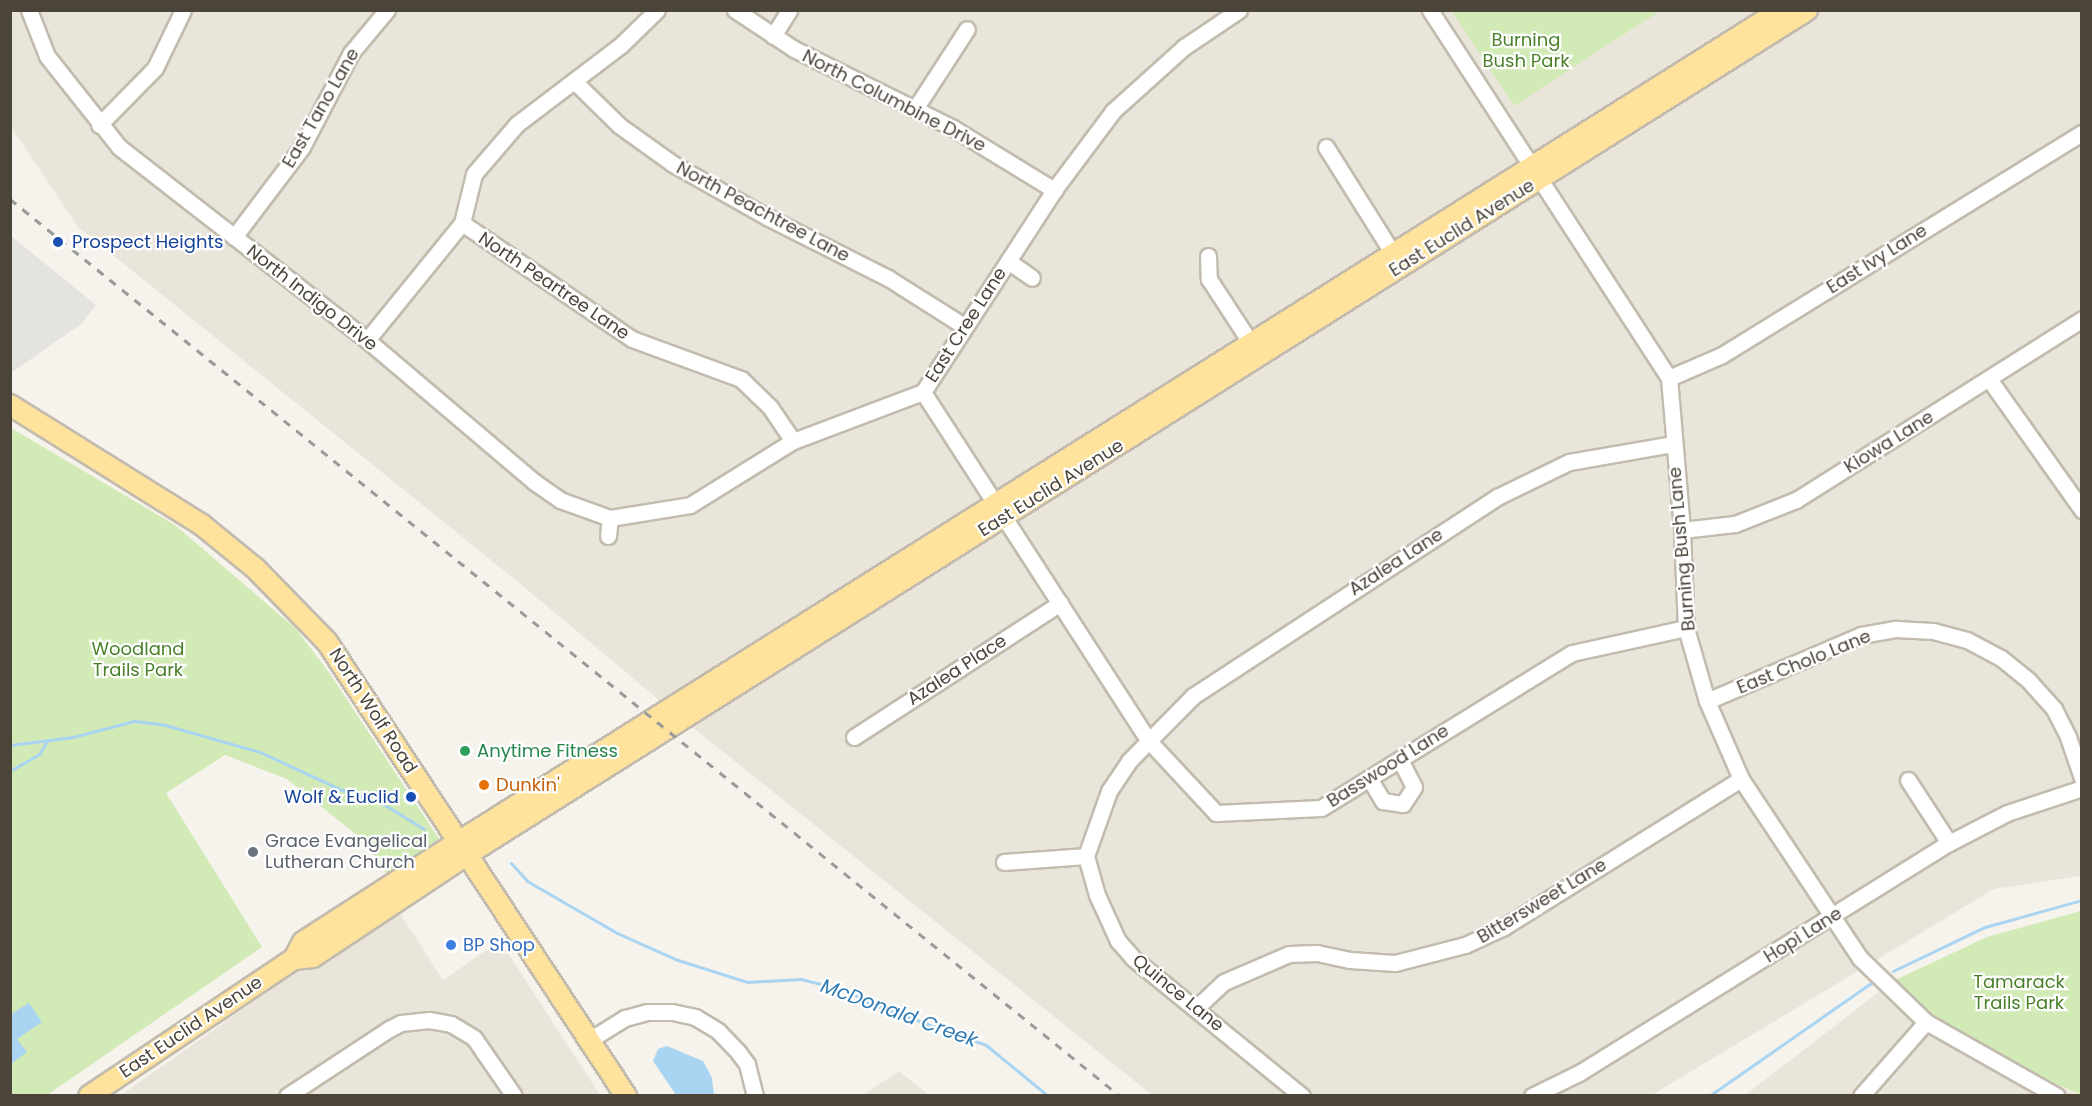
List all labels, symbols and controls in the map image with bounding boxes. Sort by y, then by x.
park label: Burning Bush Park [1483,30,1569,72]
street label: East Tano Lane [278,44,364,172]
street label: North Columbine Drive [799,45,989,157]
street label: North Peachtree Lane [673,157,853,267]
street label: East Euclid Avenue [1385,175,1539,281]
street label: East Ivy Lane [1823,220,1931,298]
street label: North Peartree Lane [474,227,634,345]
place label: Prospect Heights [72,231,223,253]
marker: Prospect Heights [49,233,67,251]
street label: North Indigo Drive [242,240,382,356]
street label: East Cree Lane [921,264,1011,386]
street label: Kiowa Lane [1840,406,1938,478]
street label: East Euclid Avenue [974,435,1128,541]
street label: Burning Bush Lane [1664,466,1700,632]
street label: Azalea Lane [1345,524,1447,600]
street label: East Cholo Lane [1734,625,1874,699]
street label: Azalea Place [903,630,1011,710]
park label: Woodland Trails Park [91,639,185,682]
street label: North Wolf Road [325,644,421,778]
street label: Basswood Lane [1323,720,1453,812]
place label: Anytime Fitness [477,740,618,762]
marker: Anytime Fitness [458,744,472,758]
place label: Dunkin' [496,774,560,796]
marker: Dunkin' [477,778,491,792]
place label: Wolf & Euclid [284,786,399,808]
marker: Wolf & Euclid [404,790,418,804]
place label: Grace Evangelical Lutheran Church [265,831,428,874]
marker: Grace Evangelical Lutheran Church [246,845,260,859]
street label: Bittersweet Lane [1473,854,1611,948]
street label: Hopi Lane [1760,903,1846,967]
place label: BP Shop [463,934,535,956]
marker: BP Shop [444,938,458,952]
street label: Quince Lane [1128,950,1228,1036]
street label: East Euclid Avenue [116,971,266,1083]
park label: Tamarack Trails Park [1973,972,2065,1014]
water label: McDonald Creek [817,974,981,1052]

